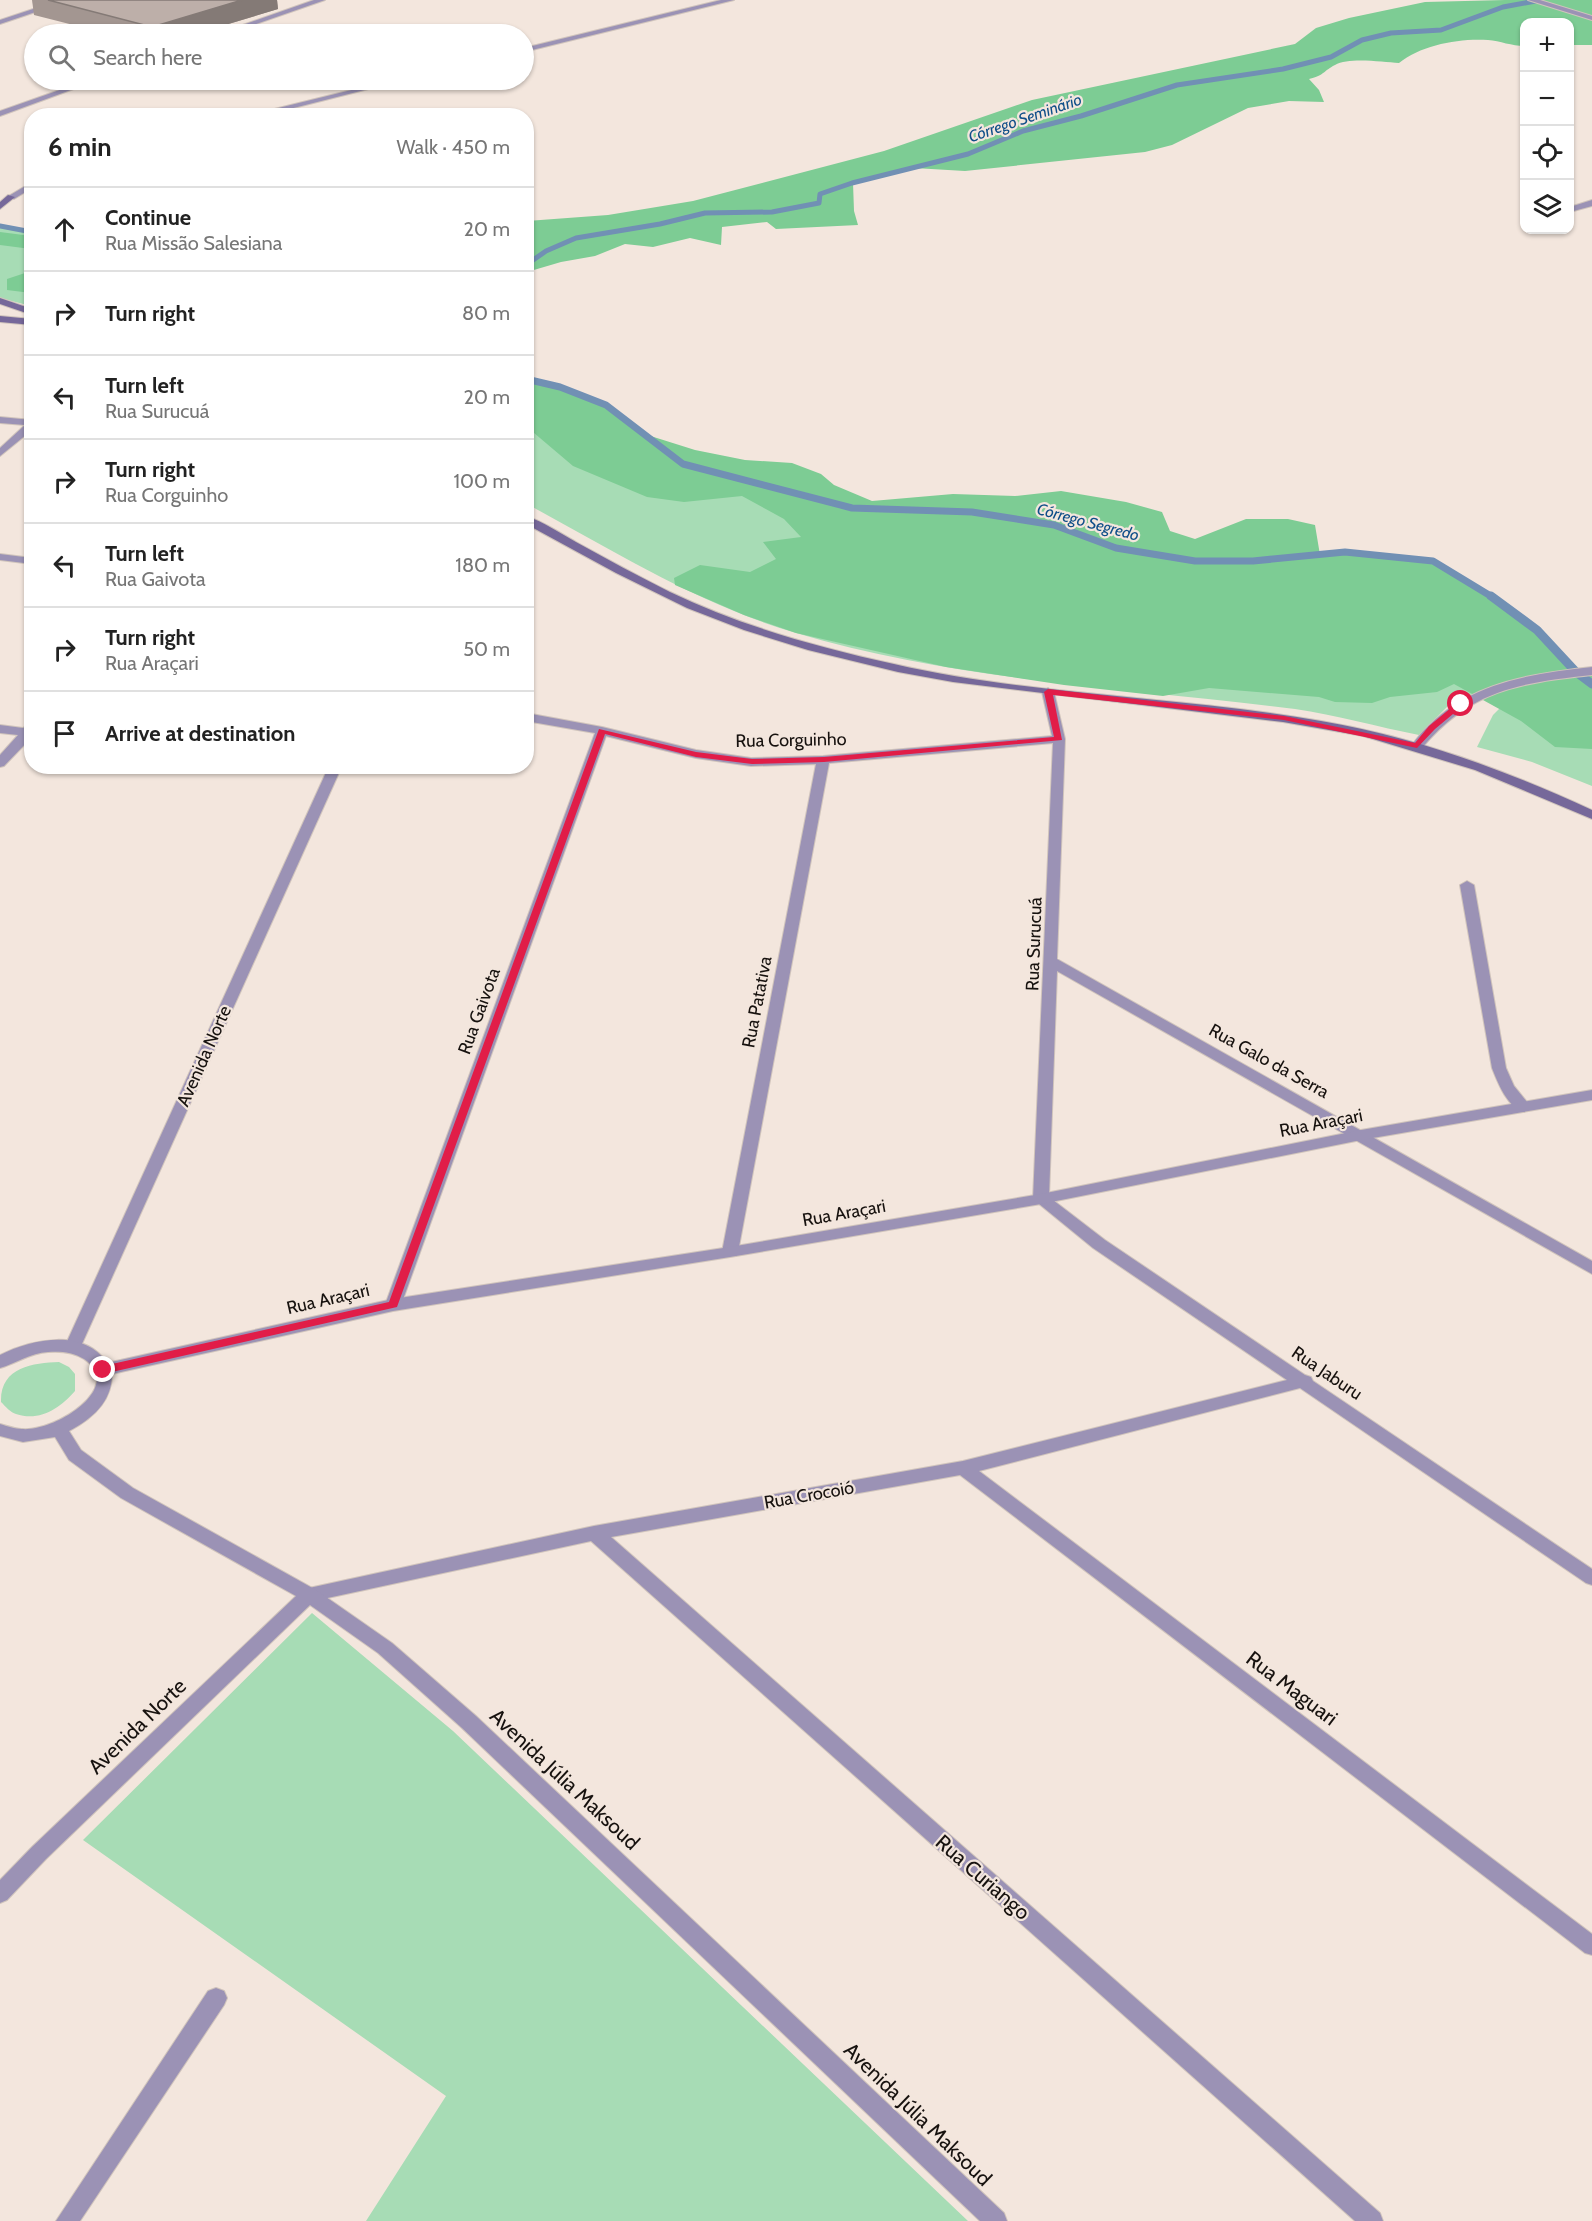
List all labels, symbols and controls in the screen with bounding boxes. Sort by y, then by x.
map controls [1520,18,1574,234]
button: + [1520,18,1574,72]
search box [24,24,534,90]
icon: search [45,41,78,74]
text: Search here [93,44,202,71]
button: − [1520,72,1574,126]
water label: Córrego Seminário [966,90,1084,146]
button: locate [1520,126,1574,180]
text: 6 min [48,131,112,163]
text: Walk · 450 m [396,135,510,159]
button: layers [1520,180,1574,234]
text: Continue [105,204,191,231]
icon: ahead [48,213,81,246]
text: 20 m [464,217,510,241]
text: Rua Missão Salesiana [105,231,282,255]
icon: right [48,297,81,330]
text: Turn right [105,300,195,327]
text: 80 m [462,301,510,325]
text: Turn left [105,372,184,399]
icon: left [48,381,81,414]
text: 20 m [464,385,510,409]
text: Rua Surucuá [105,399,209,423]
text: Turn right [105,456,195,483]
icon: right [48,465,81,498]
text: 100 m [454,469,510,493]
text: Rua Corguinho [105,483,228,507]
water label: Córrego Segredo [1035,499,1141,545]
text: Turn left [105,540,184,567]
icon: left [48,549,81,582]
text: 180 m [455,553,510,577]
text: Rua Gaivota [105,567,206,591]
text: Turn right [105,624,195,651]
icon: right [48,633,81,666]
text: 50 m [463,637,510,661]
text: Rua Araçari [105,651,199,675]
route start [1447,690,1473,716]
icon: arrive [48,717,81,750]
text: Arrive at destination [105,720,295,747]
street label: Rua Corguinho [735,728,847,752]
street label: Rua Surucuá [1021,896,1047,991]
street label: Rua Patativa [737,954,777,1050]
street label: Rua Gaivota [453,964,505,1057]
street label: Avenida Norte [172,1002,236,1110]
street label: Rua Galo da Serra [1205,1019,1333,1103]
street label: Rua Araçari [1277,1104,1365,1142]
street label: Rua Araçari [801,1195,887,1231]
street label: Rua Araçari [284,1279,372,1319]
street label: Rua Jaburu [1288,1341,1366,1405]
route end [89,1356,115,1382]
street label: Rua Crocoió [762,1476,856,1514]
street label: Rua Maguari [1241,1646,1343,1730]
street label: Avenida Norte [83,1673,191,1779]
street label: Avenida Júlia Maksoud [485,1703,645,1855]
street label: Rua Curiango [931,1829,1035,1925]
street label: Avenida Júlia Maksoud [839,2037,997,2191]

